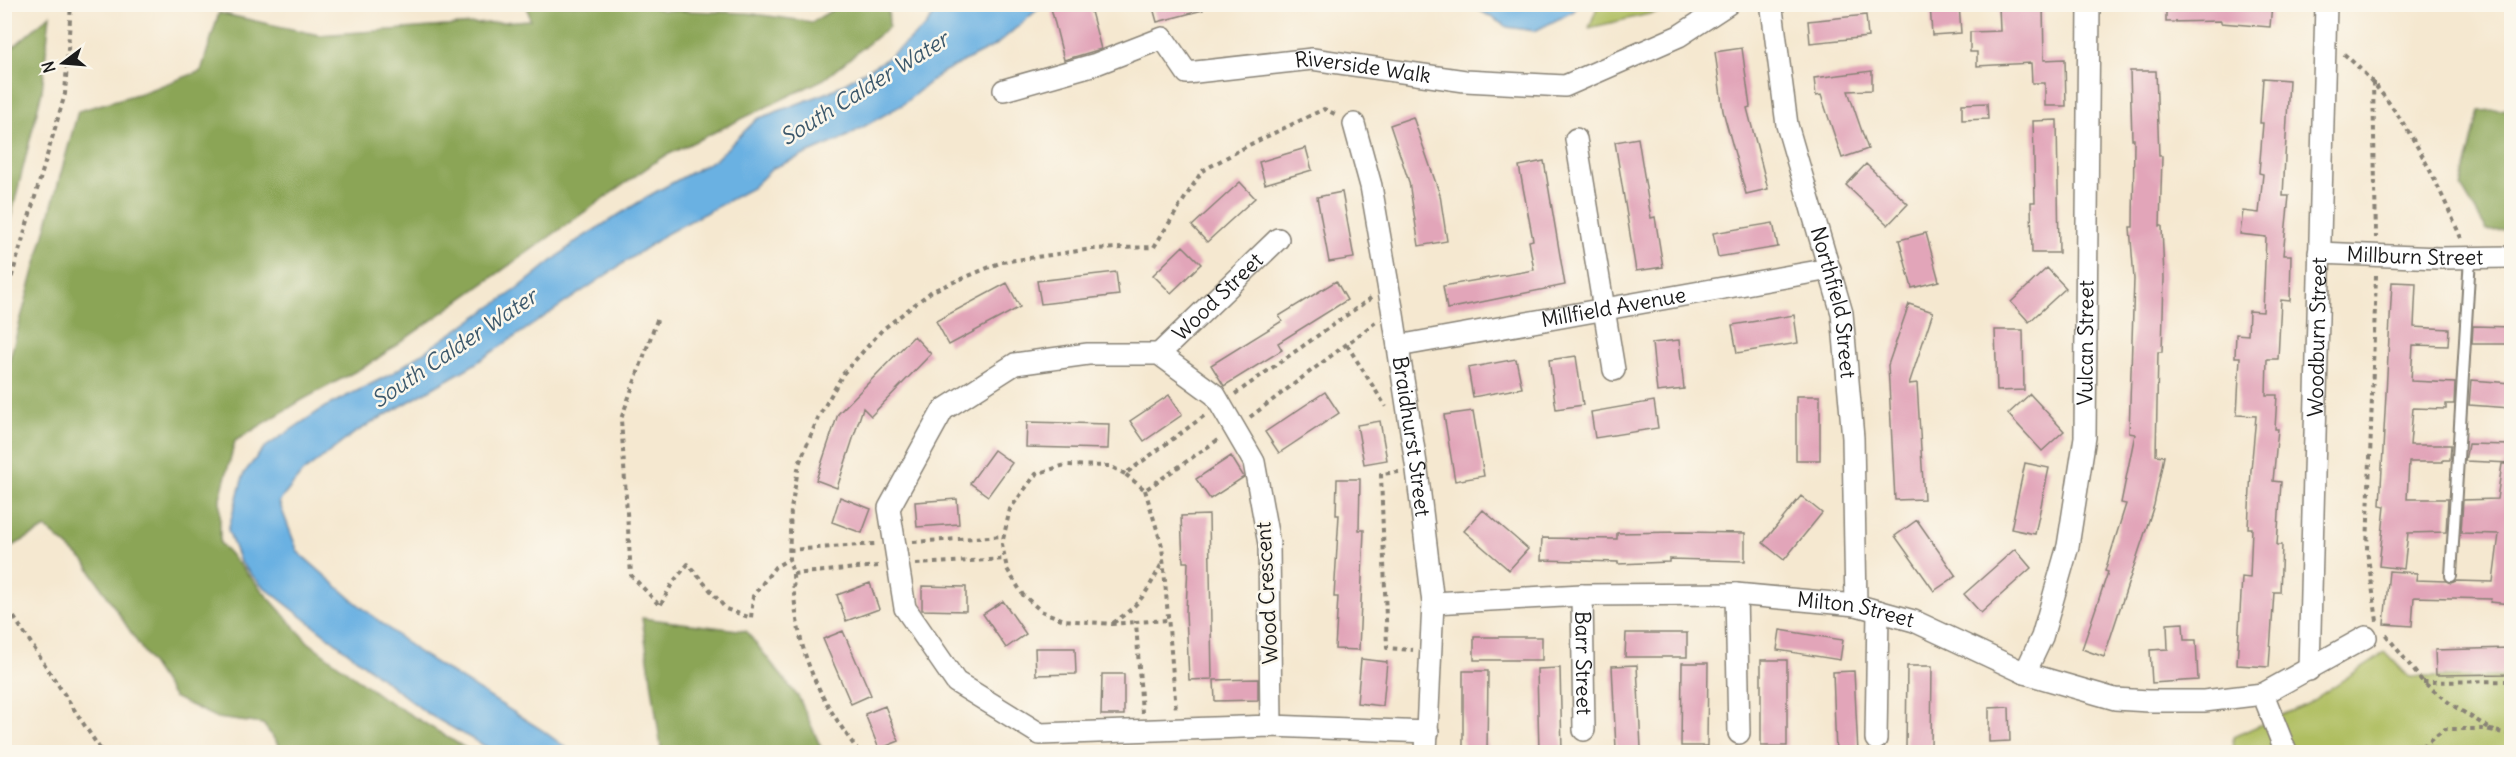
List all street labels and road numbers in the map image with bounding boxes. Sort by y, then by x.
street label: Riverside Walk [1293,45,1433,89]
street label: Northfield Street [1804,223,1862,379]
street label: Millburn Street [2346,240,2483,271]
street label: Wood Street [1167,247,1269,346]
street label: Woodburn Street [2301,257,2333,417]
street label: Vulcan Street [2071,280,2099,406]
street label: Millfield Avenue [1539,281,1688,333]
street label: Braidhurst Street [1387,354,1437,518]
street label: Wood Crescent [1249,521,1284,665]
street label: Milton Street [1796,586,1917,633]
street label: Barr Street [1569,611,1598,715]

